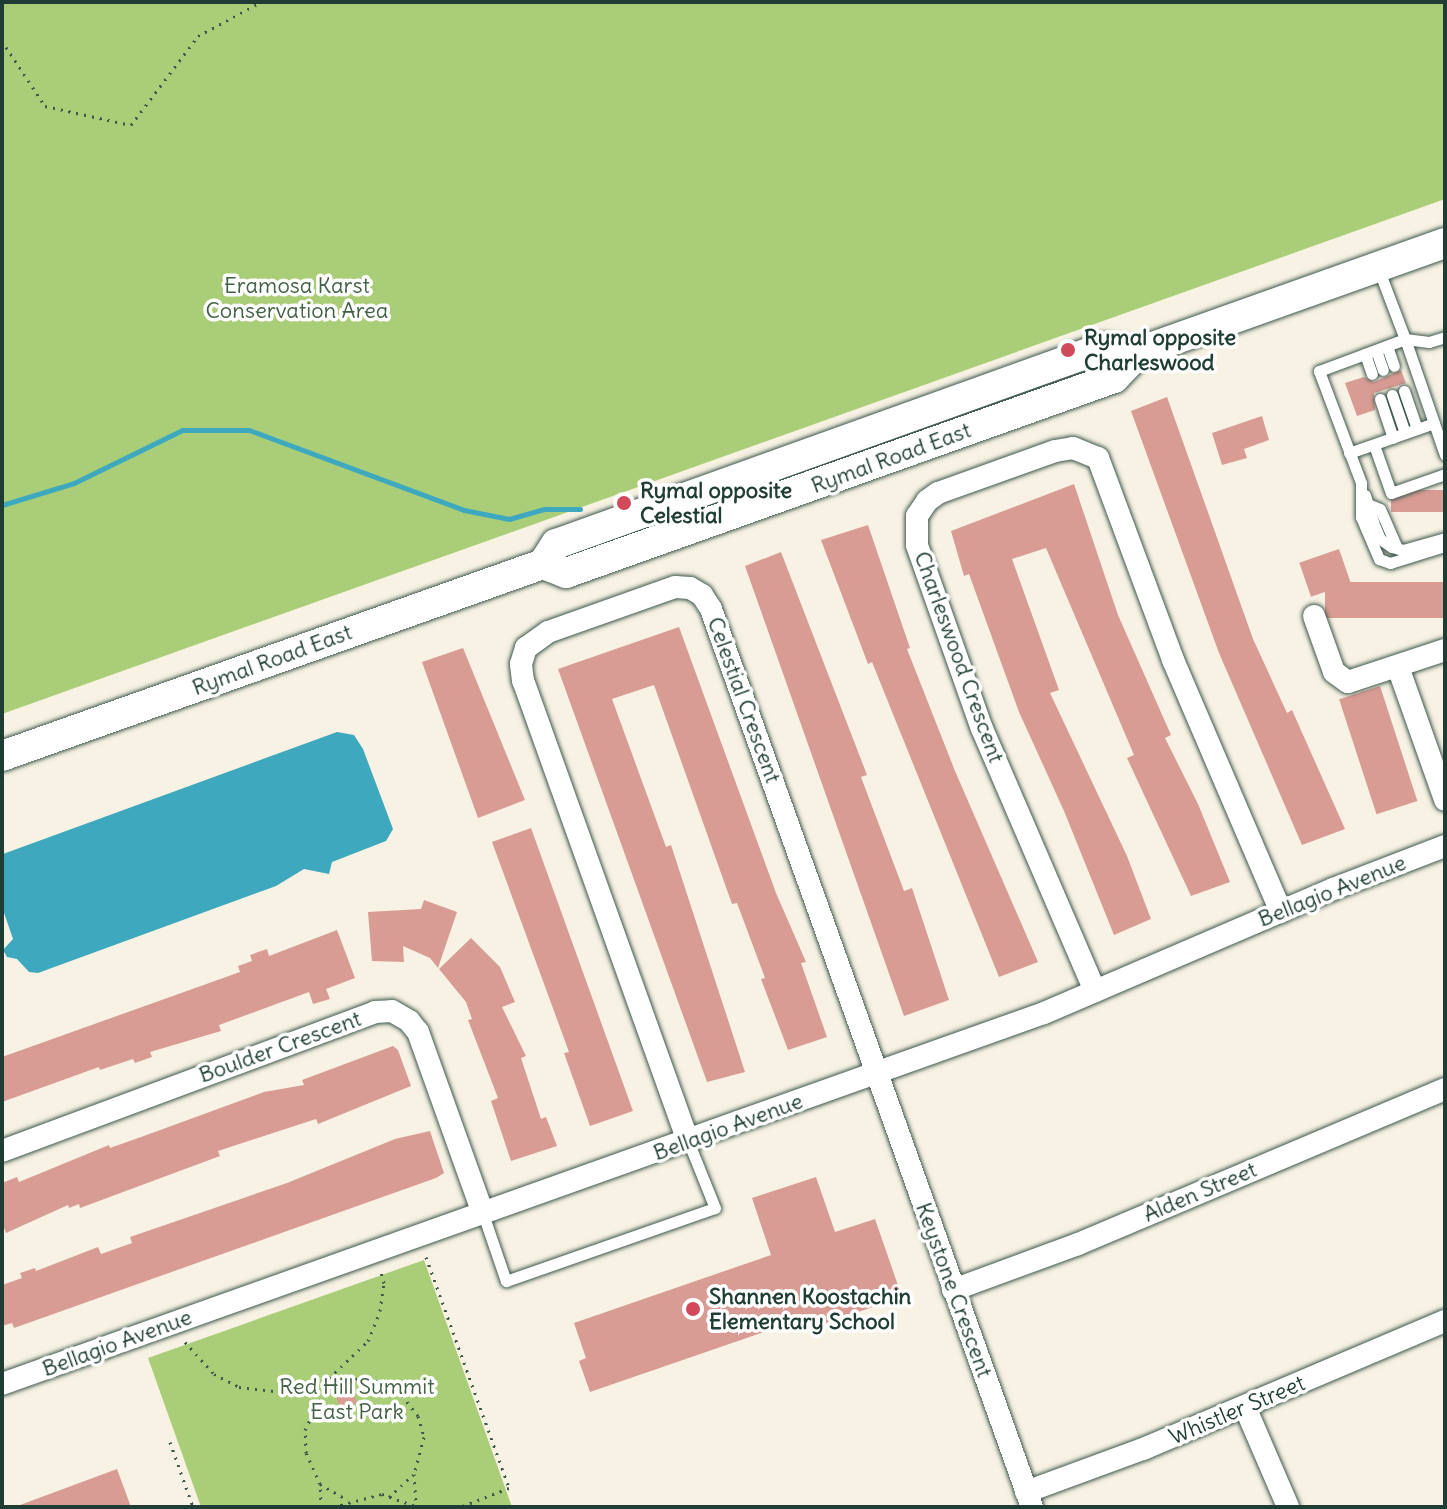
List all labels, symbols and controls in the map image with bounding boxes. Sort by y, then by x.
park label: Eramosa Karst Conservation Area [206,272,388,324]
place label: Rymal opposite Charleswood [1084,324,1236,376]
marker: Rymal opposite Charleswood [1059,341,1077,359]
street label: Rymal Road East [808,417,974,499]
place label: Rymal opposite Celestial [640,477,792,528]
marker: Rymal opposite Celestial [615,494,633,512]
street label: Charleswood Crescent [908,548,1010,766]
street label: Celestial Crescent [702,613,786,787]
street label: Rymal Road East [189,619,355,701]
street label: Bellagio Avenue [1254,849,1410,933]
street label: Boulder Crescent [195,1005,365,1089]
street label: Bellagio Avenue [650,1088,806,1166]
street label: Alden Street [1139,1156,1261,1228]
street label: Keystone Crescent [910,1199,998,1381]
place label: Shannen Koostachin Elementary School [709,1283,911,1334]
marker: Shannen Koostachin Elementary School [684,1300,702,1318]
street label: Bellagio Avenue [39,1304,195,1382]
street label: Whistler Street [1165,1370,1309,1450]
park label: Red Hill Summit East Park [279,1373,435,1424]

